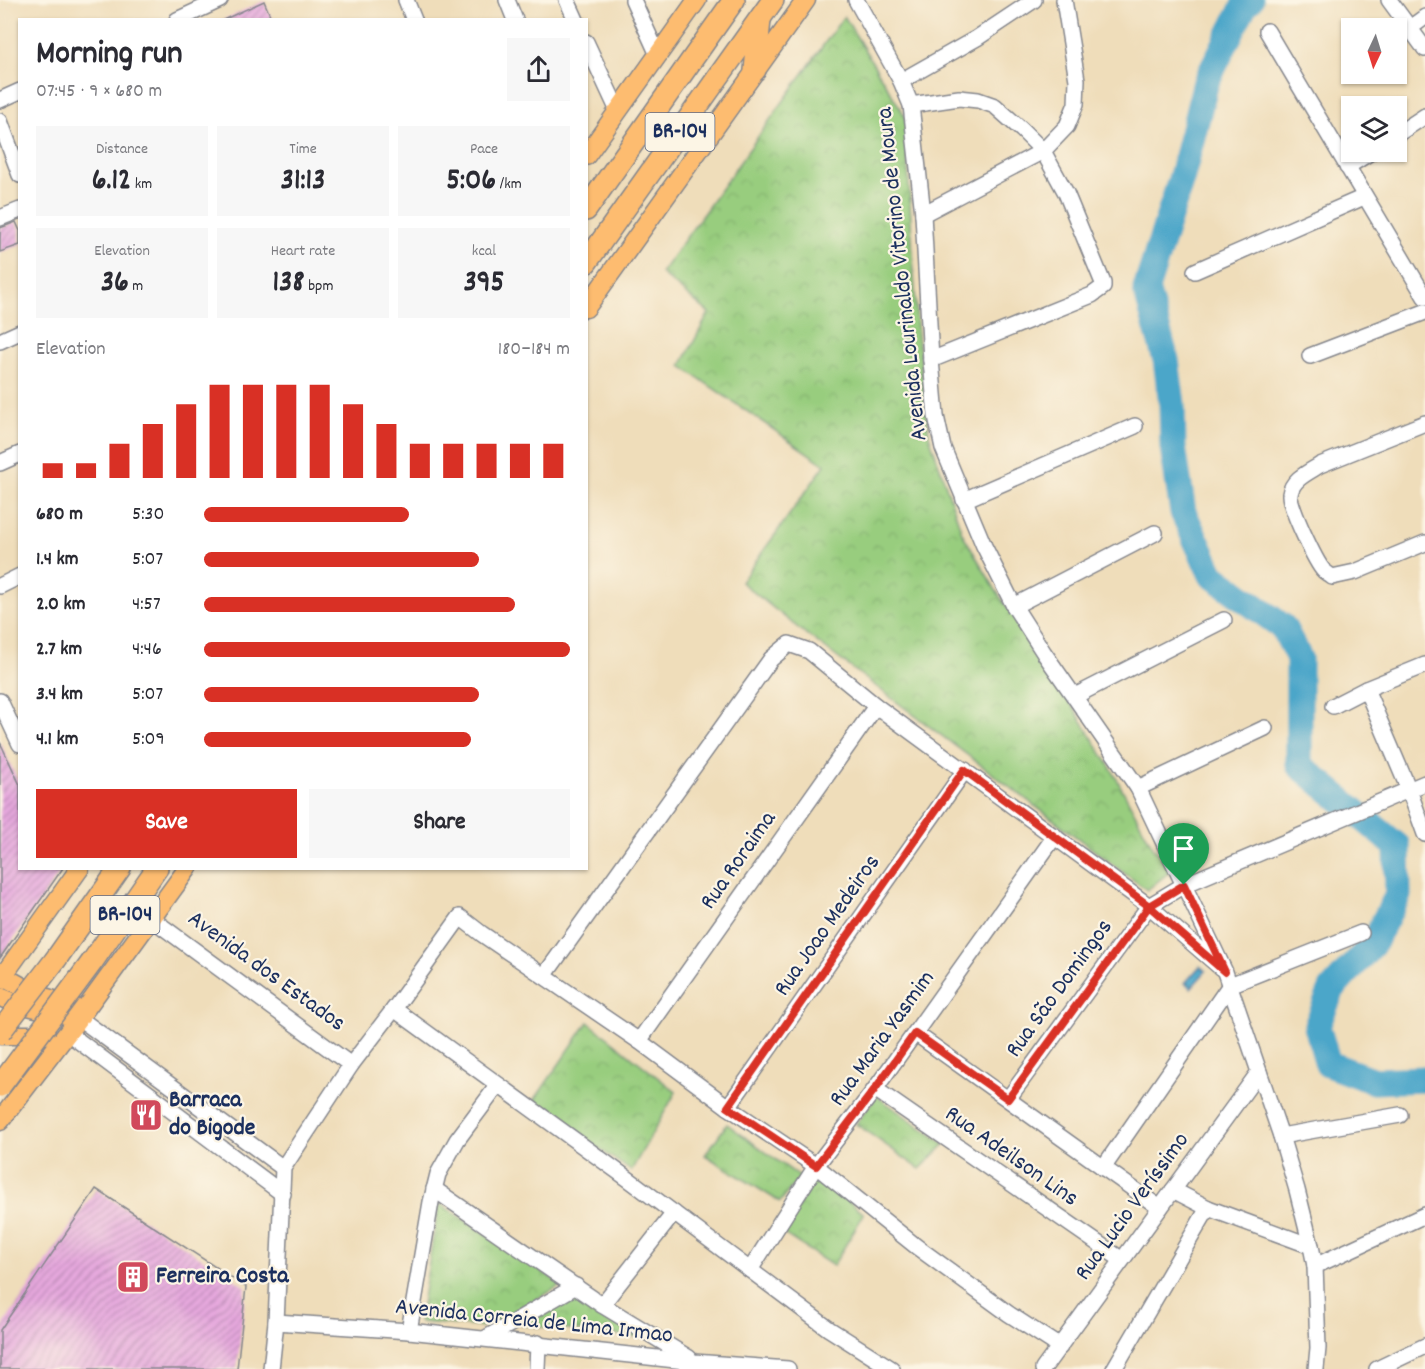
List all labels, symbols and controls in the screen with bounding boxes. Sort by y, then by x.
north arrow [1341,18,1407,84]
map controls [1341,18,1407,162]
text: Morning run [36,32,183,79]
button: share [507,38,570,101]
text: 07:45 · 9 × 680 m [36,78,162,106]
button: layers [1341,96,1407,162]
street label: Avenida Lourinaldo Vitorino de Moura [868,105,937,443]
road number: BR-104 [646,113,714,151]
text: Distance [96,138,148,161]
text: Time [289,138,317,161]
text: Pace [470,138,498,161]
text: 6.12 [92,161,131,204]
text: 31:13 [281,161,325,204]
text: 5:06 [446,161,496,204]
text: km [131,173,152,196]
text: /km [496,173,522,196]
text: Elevation [94,240,150,263]
text: Heart rate [271,240,335,263]
text: kcal [472,240,496,263]
text: 36 [101,263,129,306]
text: 138 [273,263,304,306]
text: 395 [464,263,504,306]
text: m [129,275,143,298]
text: bpm [304,275,333,298]
text: Elevation [36,336,106,364]
text: 180–184 m [498,336,570,364]
text: 680 m [36,501,83,529]
text: 5:30 [132,501,164,529]
text: 1.4 km [36,546,79,574]
text: 5:07 [132,546,163,574]
text: 2.0 km [36,591,85,619]
text: 4:57 [132,591,161,619]
text: 2.7 km [36,636,82,664]
text: 4:46 [132,636,162,664]
text: 3.4 km [36,681,83,709]
text: 5:07 [132,681,163,709]
text: 4.1 km [36,726,79,754]
text: 5:09 [132,726,165,754]
button: Save [36,789,297,858]
button: Share [309,789,570,858]
street label: Rua Roraima [693,804,786,917]
pin [1158,823,1209,885]
icon: arrive [1167,832,1200,865]
street label: Rua Joao Medeiros [766,848,890,1004]
road number: BR-104 [90,896,160,934]
street label: Avenida dos Estados [180,903,352,1041]
street label: Rua São Domingos [998,913,1122,1065]
street label: Rua Maria Yasmim [822,964,944,1114]
place label: Barraca do Bigode [169,1084,256,1146]
restaurant icon: Barraca do Bigode [128,1097,164,1133]
street label: Rua Adeilson Lins [937,1098,1085,1216]
street label: Rua Lucio Veríssimo [1067,1126,1199,1288]
building icon: Ferreira Costa [115,1259,151,1295]
place label: Ferreira Costa [156,1260,289,1294]
street label: Avenida Correia de Lima Irmao [394,1291,674,1353]

